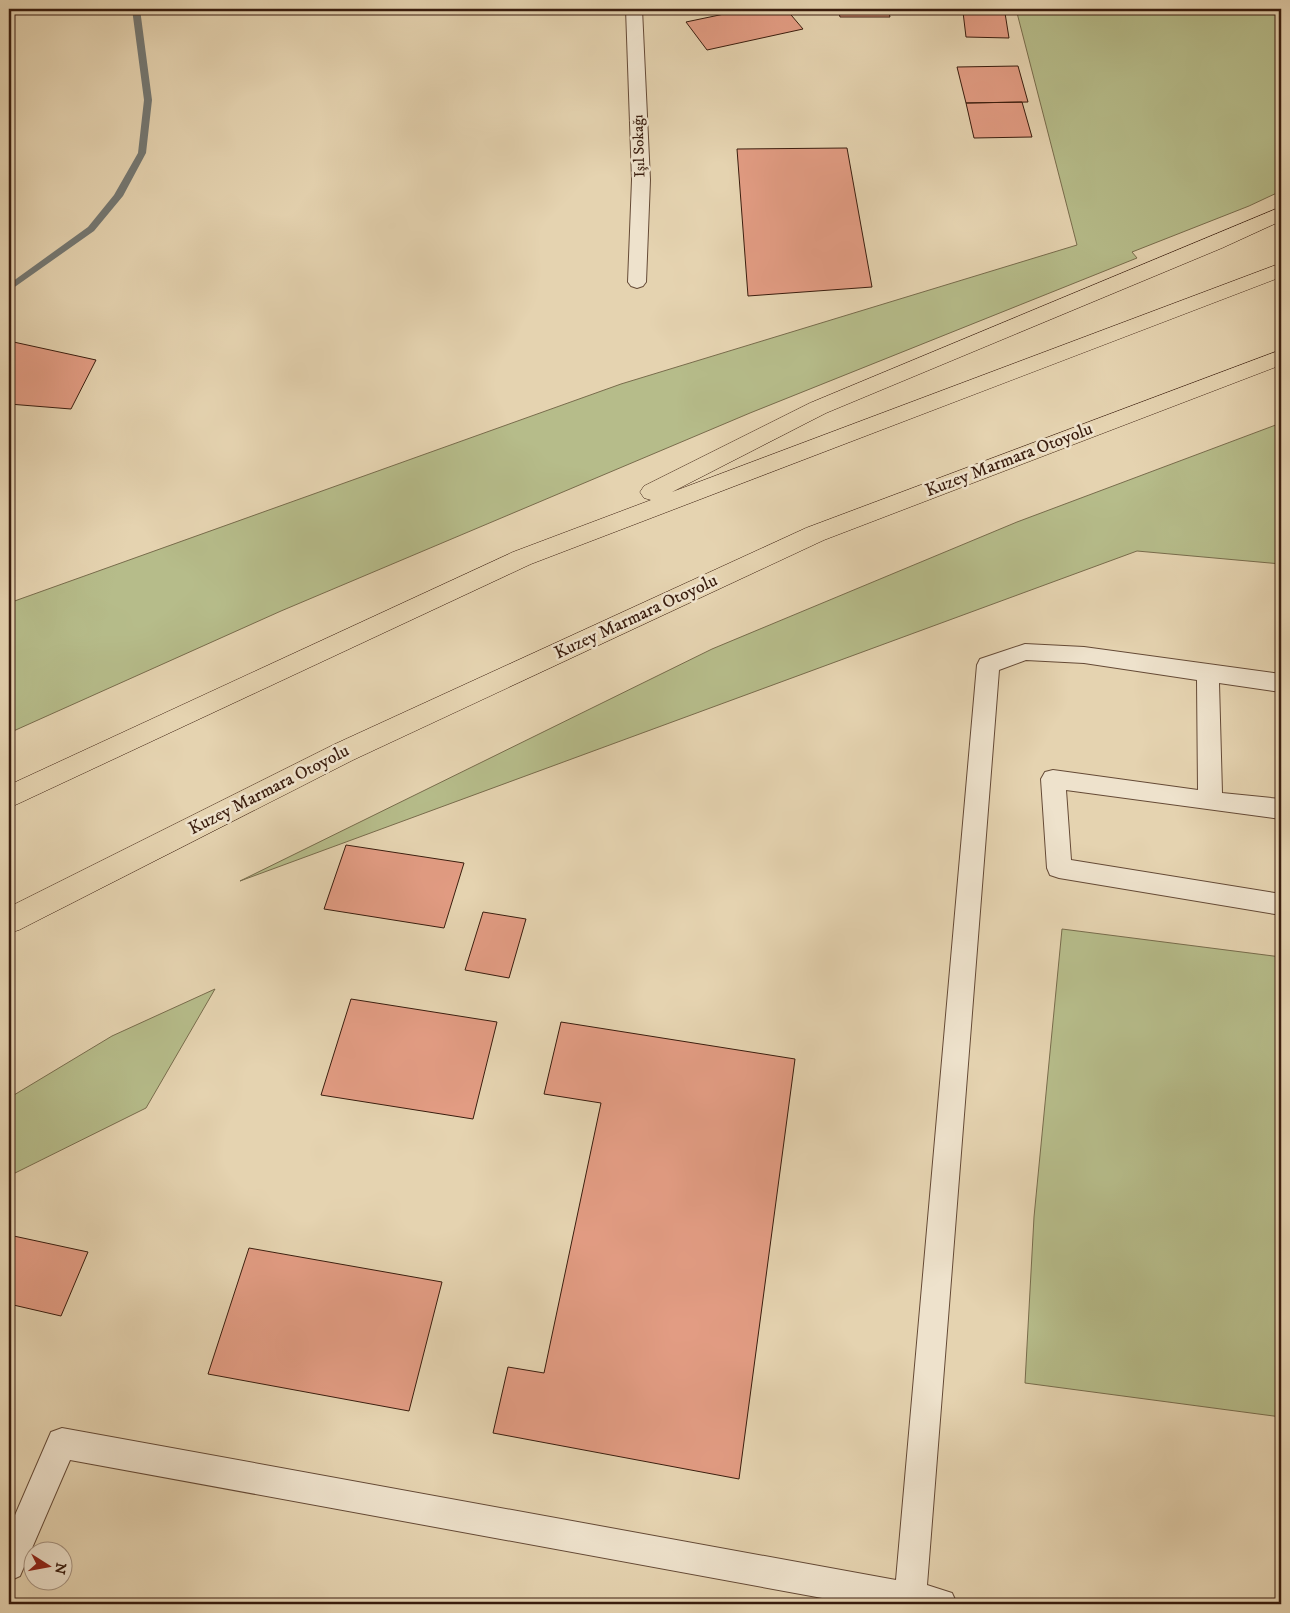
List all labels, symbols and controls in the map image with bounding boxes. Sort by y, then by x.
street label: Işıl Sokağı [628,114,650,178]
street label: Kuzey Marmara Otoyolu [922,418,1096,502]
street label: Kuzey Marmara Otoyolu [551,569,721,664]
street label: Kuzey Marmara Otoyolu [185,740,353,840]
north arrow [22,1540,72,1590]
text: N [50,1561,70,1576]

